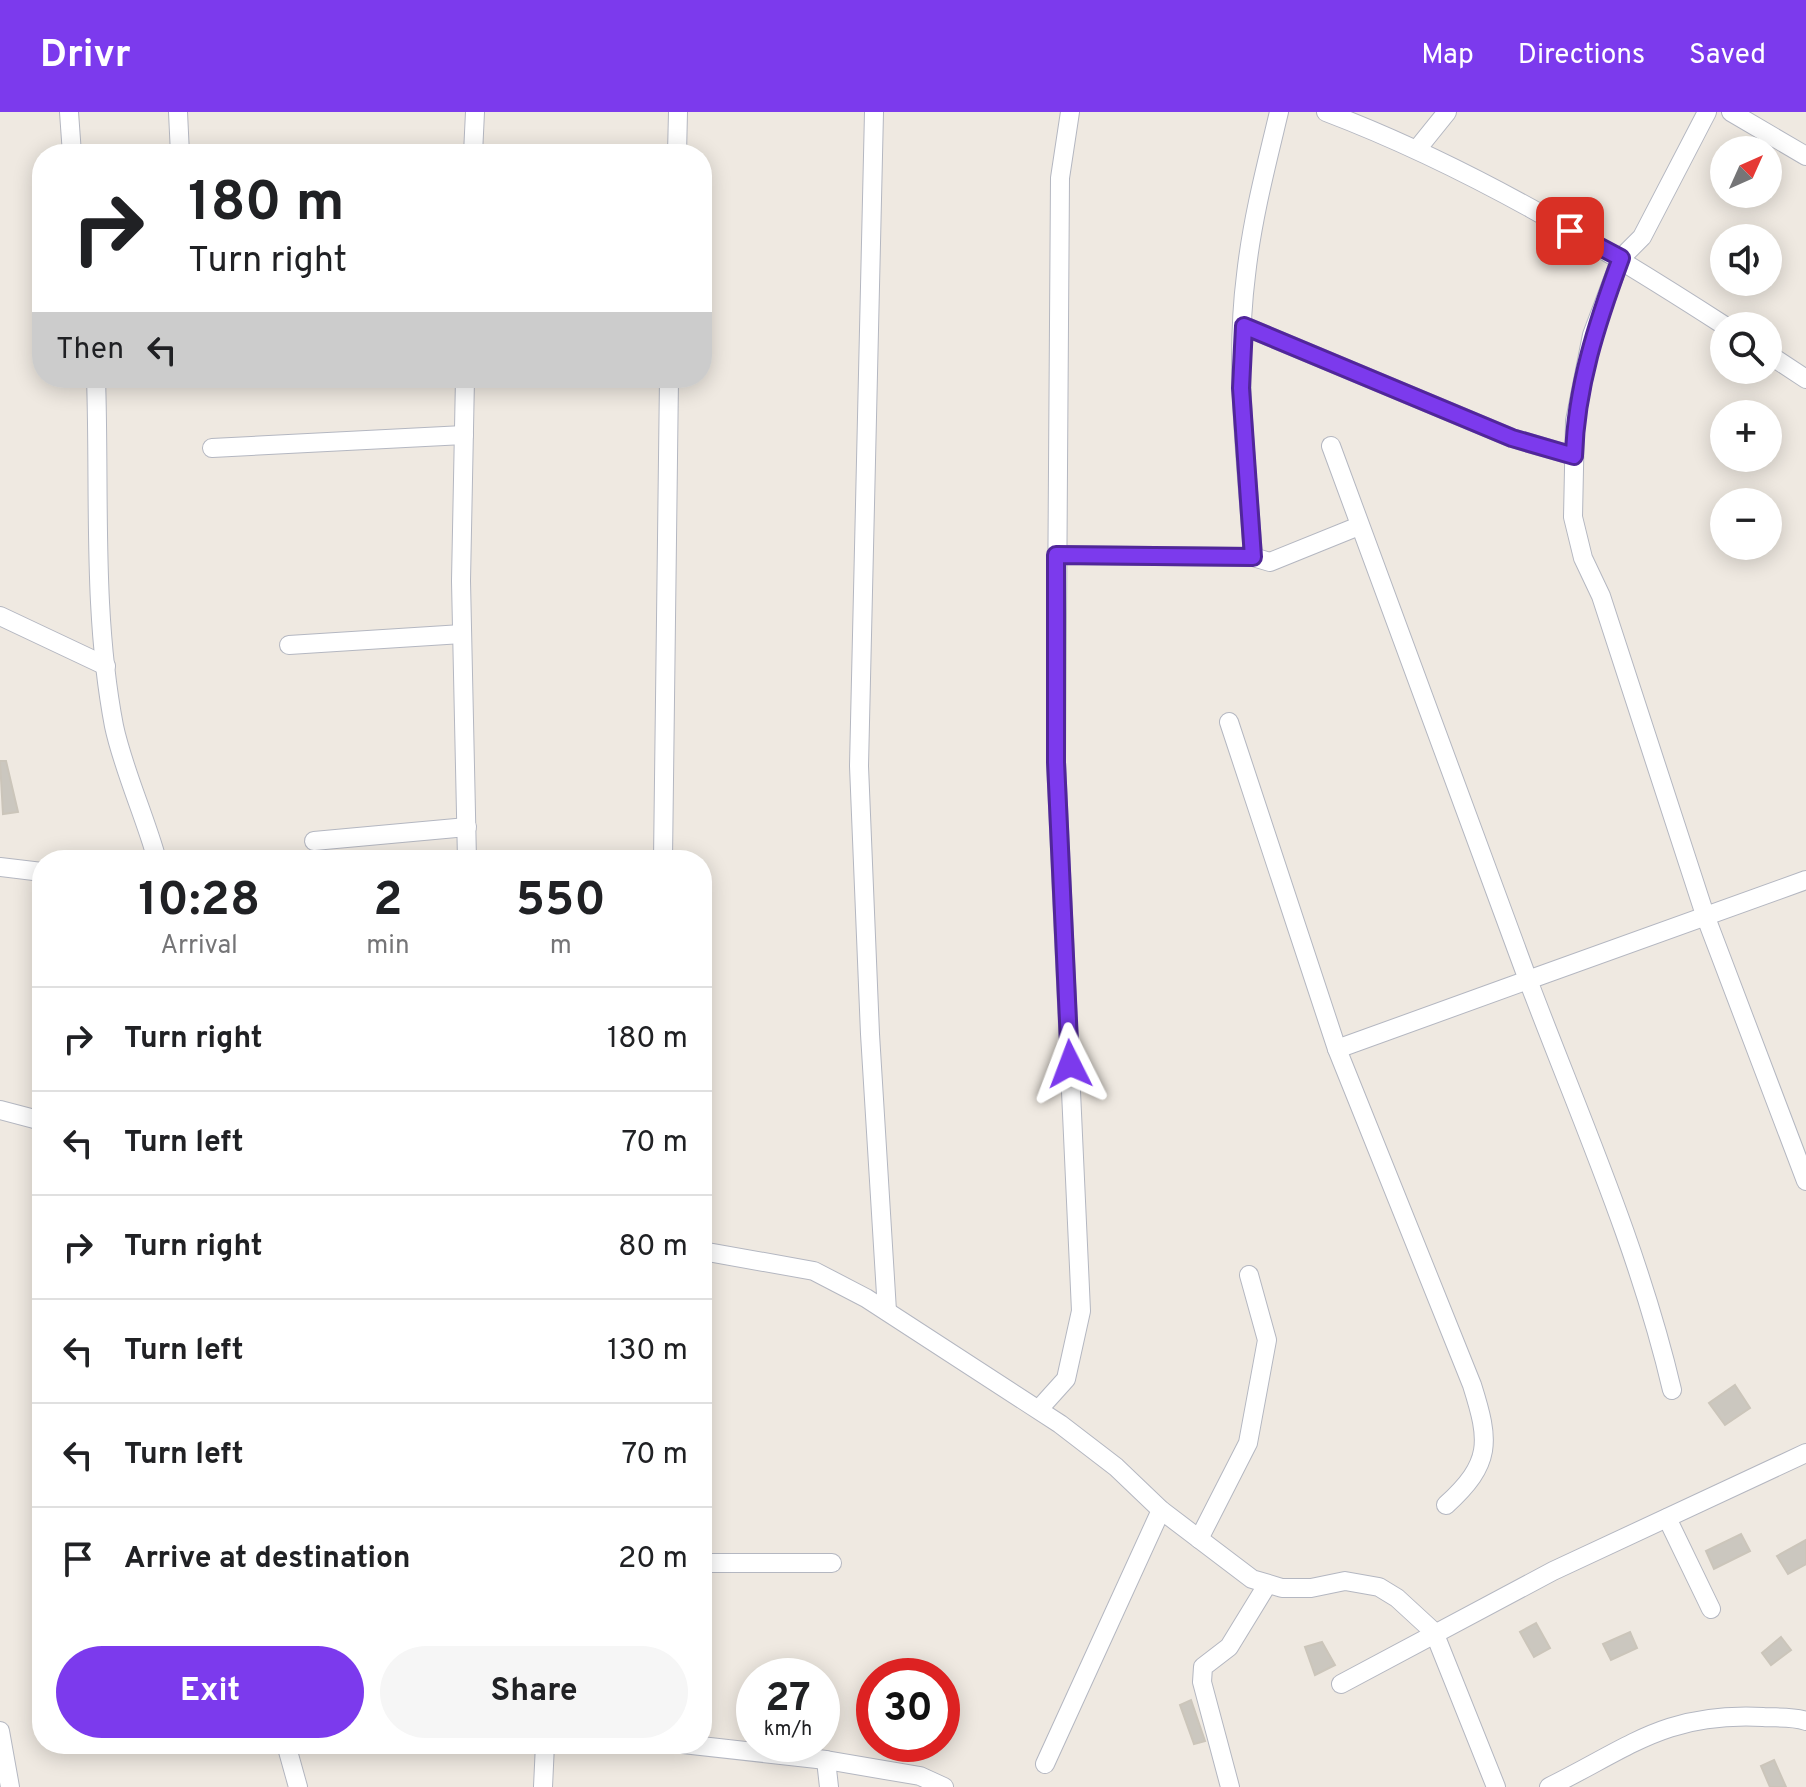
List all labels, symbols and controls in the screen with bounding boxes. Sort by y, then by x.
text: Drivr [40,32,131,81]
text: Map [1421,38,1474,74]
text: Directions [1518,38,1645,74]
text: Saved [1689,38,1766,74]
north arrow [1710,136,1782,208]
map controls [1710,136,1782,560]
text: 180 m [188,170,345,240]
icon: right [56,176,160,280]
pin [1536,197,1604,265]
icon: arrive [1548,209,1592,253]
button: sound [1710,224,1782,296]
text: Turn right [188,239,347,285]
button: search [1710,312,1782,384]
icon: left [140,328,184,372]
text: Then [56,332,124,369]
button: + [1710,400,1782,472]
button: − [1710,488,1782,560]
text: 10:28 [138,872,260,932]
text: 2 [373,872,403,932]
text: 550 [516,872,606,932]
text: Arrival [160,930,238,963]
text: min [366,930,410,963]
text: m [550,930,572,963]
icon: right [56,1017,100,1061]
text: Turn right [124,1021,262,1058]
text: 180 m [607,1021,688,1058]
position arrow [1028,1022,1112,1106]
icon: left [56,1121,100,1165]
text: Turn left [124,1125,244,1162]
text: 70 m [622,1125,688,1162]
icon: right [56,1225,100,1269]
text: Turn right [124,1229,262,1266]
text: 80 m [618,1229,688,1266]
icon: left [56,1329,100,1373]
text: Turn left [124,1333,244,1370]
text: 130 m [607,1333,688,1370]
icon: left [56,1433,100,1477]
text: Turn left [124,1437,244,1474]
text: 70 m [622,1437,688,1474]
icon: arrive [56,1537,100,1581]
text: Arrive at destination [124,1541,410,1578]
text: 20 m [618,1541,688,1578]
button: Exit [56,1646,364,1738]
button: Share [380,1646,688,1738]
speed limit sign: 30 [856,1658,960,1762]
text: 27 [765,1675,811,1725]
text: km/h [764,1717,812,1743]

